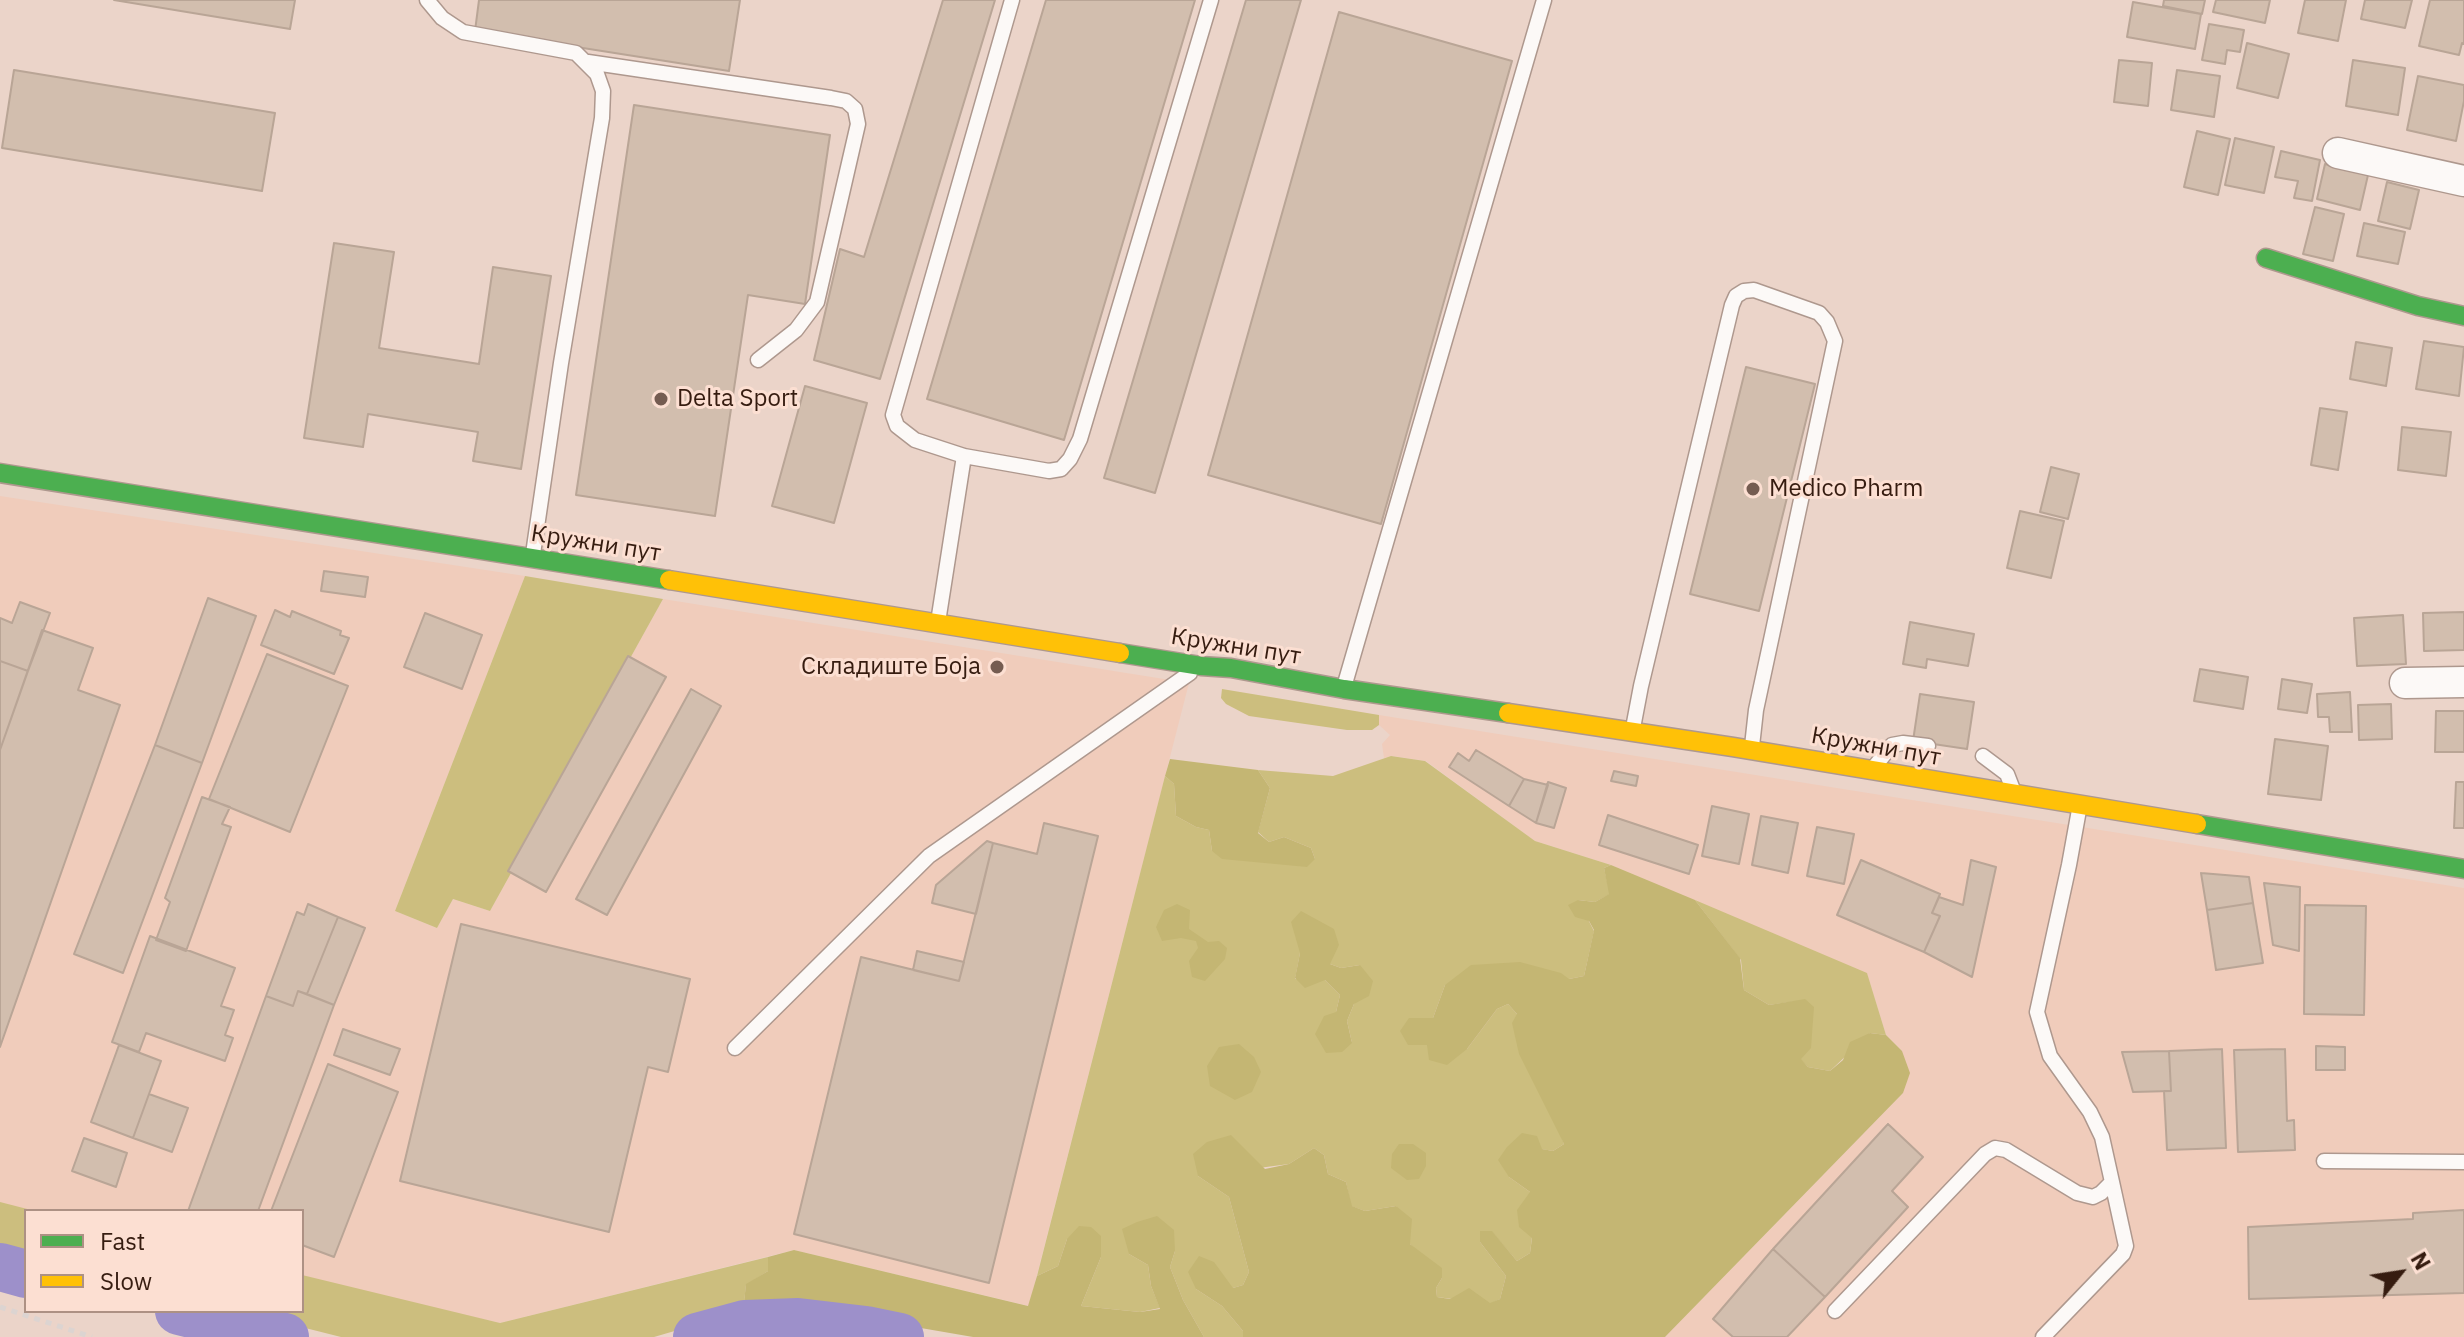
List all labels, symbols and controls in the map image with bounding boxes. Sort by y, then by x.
place label: Delta Sport [677,385,798,413]
marker: Delta Sport [652,390,670,408]
place label: Medico Pharm [1769,475,1923,503]
marker: Medico Pharm [1744,480,1762,498]
street label: Кружни пут [529,520,663,568]
street label: Кружни пут [1169,623,1303,671]
place label: Складиште Боја [801,653,981,681]
marker: Складиште Боја [988,658,1006,676]
street label: Кружни пут [1809,721,1943,773]
legend [24,1209,304,1313]
text: Fast [100,1225,145,1257]
north arrow [2360,1233,2440,1313]
text: N [2405,1247,2438,1275]
text: Slow [100,1265,152,1297]

